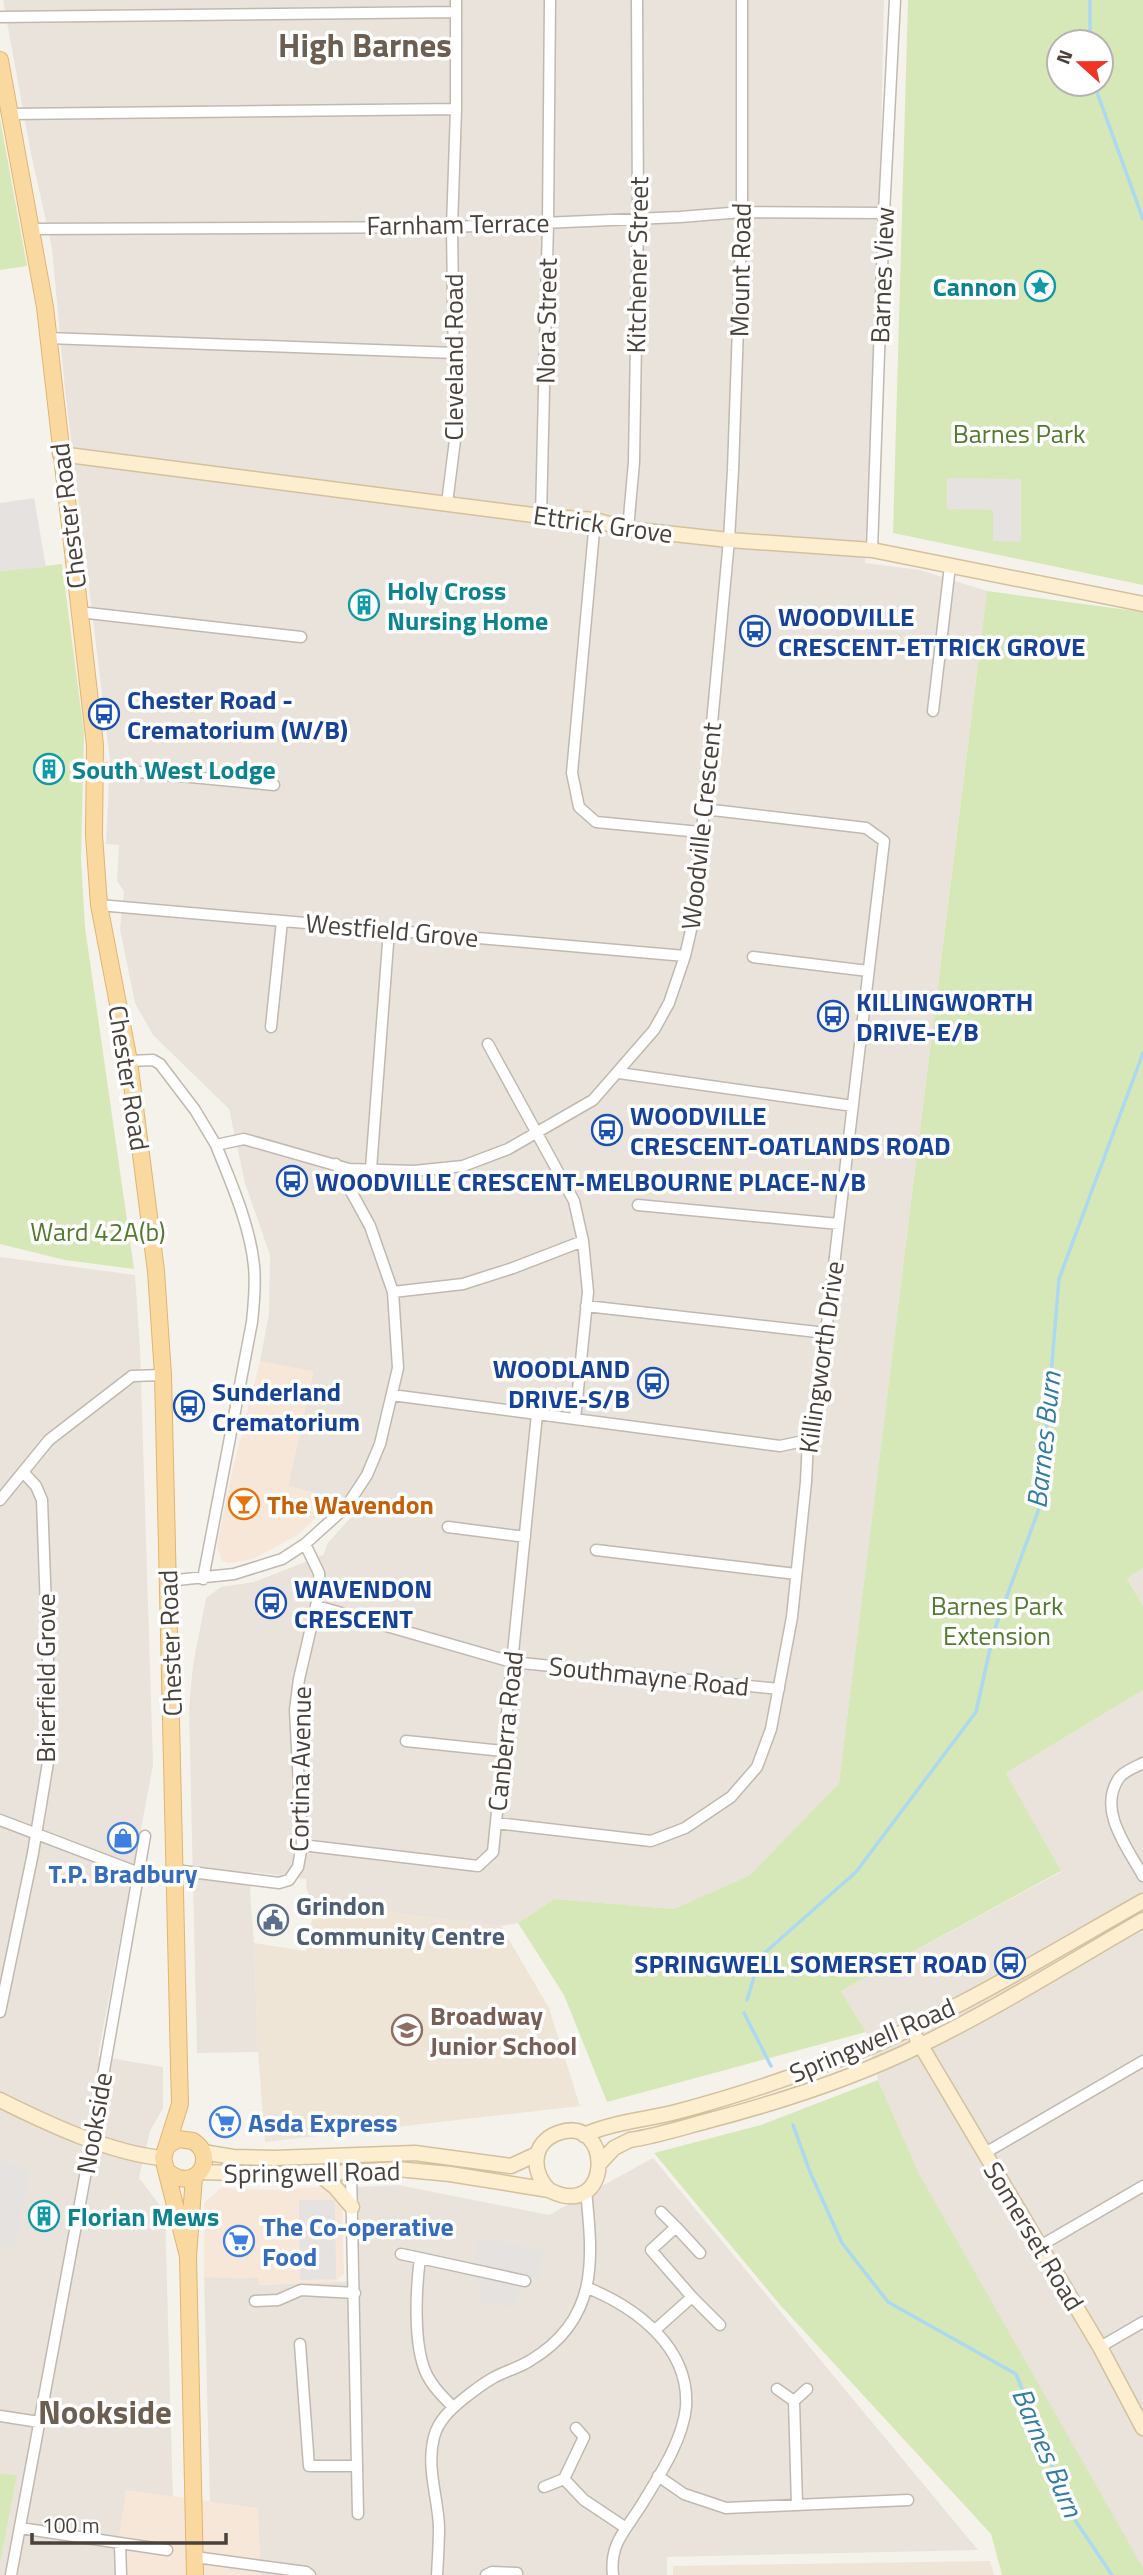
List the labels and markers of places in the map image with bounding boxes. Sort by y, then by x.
place label: Cannon [933,267,1017,306]
place icon: Cannon [1023,269,1057,303]
place label: Holy Cross Nursing Home [387,571,548,640]
building icon: Holy Cross Nursing Home [347,588,381,622]
place label: WOODVILLE CRESCENT-ETTRICK GROVE [778,597,1085,666]
bus stop icon: WOODVILLE CRESCENT-ETTRICK GROVE [738,614,772,648]
place label: Chester Road - Crematorium (W/B) [127,680,348,749]
bus stop icon: Chester Road - Crematorium (W/B) [87,697,121,731]
place label: South West Lodge [72,750,276,789]
building icon: South West Lodge [32,752,66,786]
place label: KILLINGWORTH DRIVE-E/B [856,982,1033,1051]
bus stop icon: KILLINGWORTH DRIVE-E/B [816,999,850,1033]
place label: WOODVILLE CRESCENT-OATLANDS ROAD [630,1096,951,1165]
bus stop icon: WOODVILLE CRESCENT-OATLANDS ROAD [590,1113,624,1147]
place label: WOODVILLE CRESCENT-MELBOURNE PLACE-N/B [315,1162,866,1201]
bus stop icon: WOODVILLE CRESCENT-MELBOURNE PLACE-N/B [275,1164,309,1198]
place label: WOODLAND DRIVE-S/B [493,1349,630,1418]
bus stop icon: WOODLAND DRIVE-S/B [636,1366,670,1400]
place label: Sunderland Crematorium [212,1372,360,1441]
bus stop icon: Sunderland Crematorium [172,1389,206,1423]
place label: The Wavendon [267,1485,434,1524]
bar icon: The Wavendon [227,1487,261,1521]
place label: WAVENDON CRESCENT [294,1569,432,1638]
bus stop icon: WAVENDON CRESCENT [254,1586,288,1620]
shop icon: T.P. Bradbury [106,1821,140,1855]
place label: T.P. Bradbury [48,1854,198,1893]
place label: Grindon Community Centre [296,1886,505,1955]
public building icon: Grindon Community Centre [256,1903,290,1937]
place label: SPRINGWELL SOMERSET ROAD [634,1944,987,1983]
bus stop icon: SPRINGWELL SOMERSET ROAD [993,1946,1027,1980]
place label: Broadway Junior School [430,1996,577,2065]
school or university icon: Broadway Junior School [390,2013,424,2047]
place label: Asda Express [248,2103,398,2142]
supermarket icon: Asda Express [208,2105,242,2139]
place label: Florian Mews [67,2197,219,2236]
building icon: Florian Mews [27,2199,61,2233]
place label: The Co-operative Food [262,2207,454,2276]
supermarket icon: The Co-operative Food [222,2224,256,2258]

